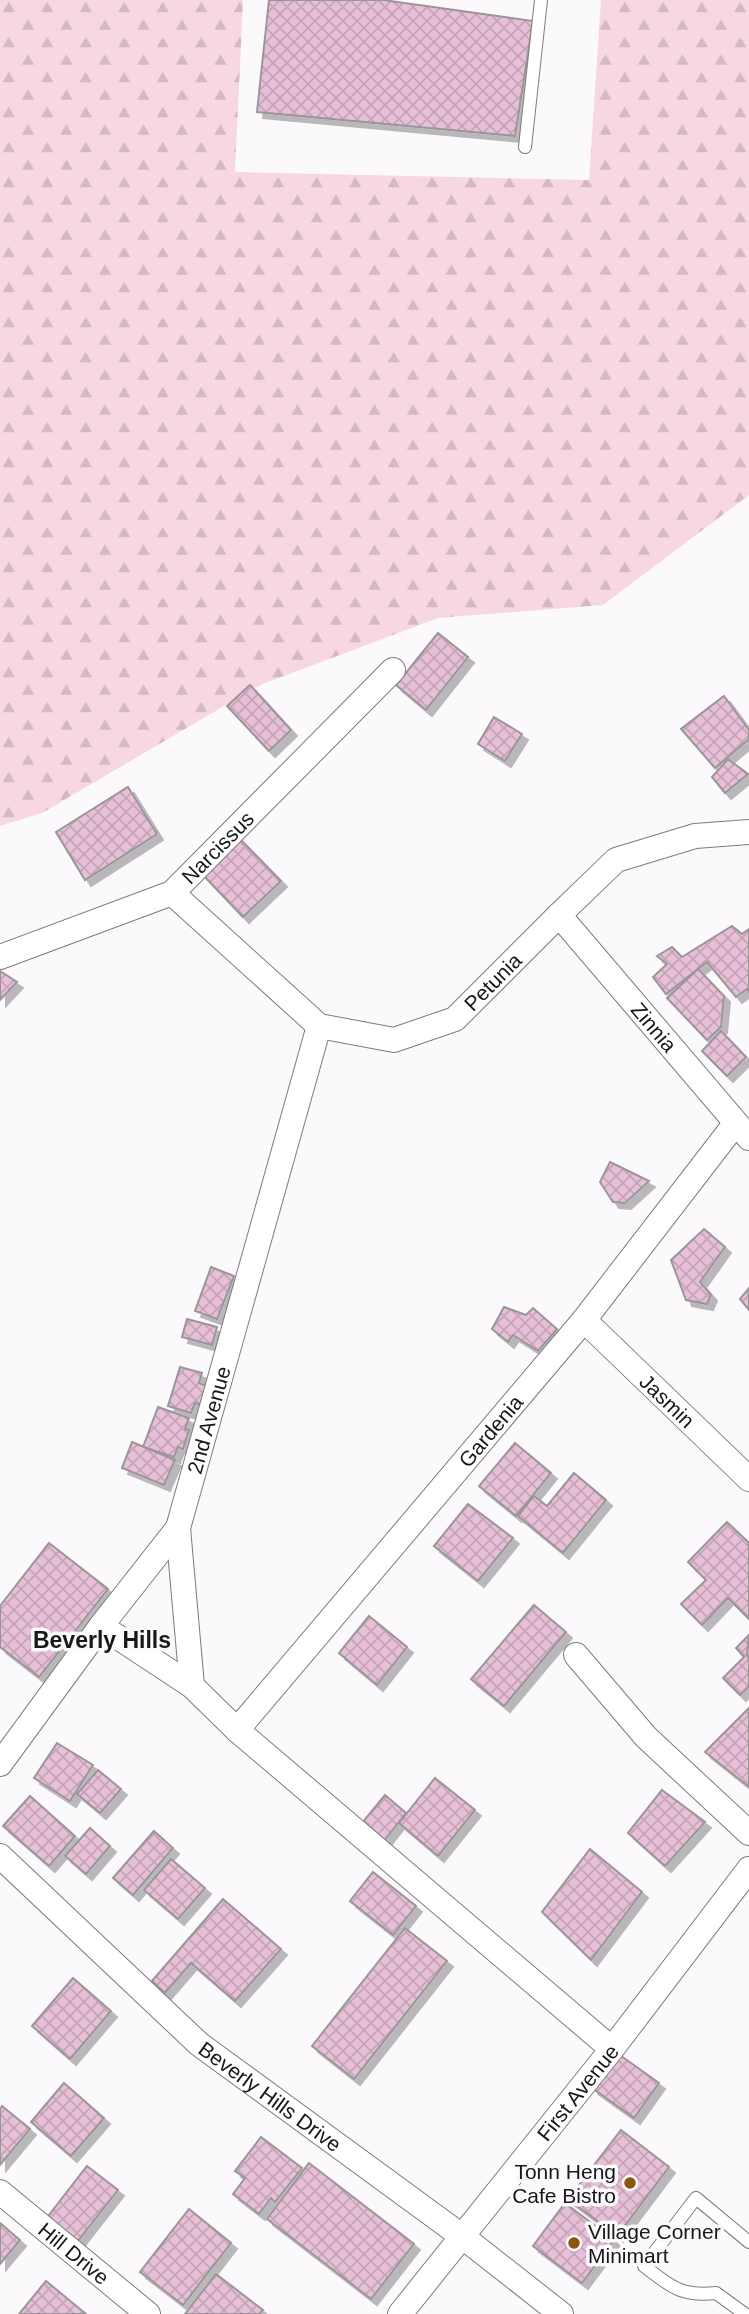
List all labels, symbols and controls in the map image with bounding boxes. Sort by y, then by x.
street label: Narcissus [177,806,258,888]
street label: Petunia [459,948,526,1015]
street label: Zinnia [627,998,682,1056]
street label: 2nd Avenue [182,1363,234,1476]
street label: Jasmin [636,1369,699,1432]
street label: Gardenia [454,1390,527,1471]
district label: Beverly Hills [33,1627,171,1653]
street label: Beverly Hills Drive [195,2036,346,2156]
street label: First Avenue [532,2040,623,2145]
place label: Tonn Heng Cafe Bistro [512,2160,616,2207]
marker: Tonn Heng Cafe Bistro [622,2175,638,2191]
street label: Hill Drive [34,2217,114,2289]
place label: Village Corner Minimart [588,2220,721,2267]
marker: Village Corner Minimart [566,2235,582,2251]

